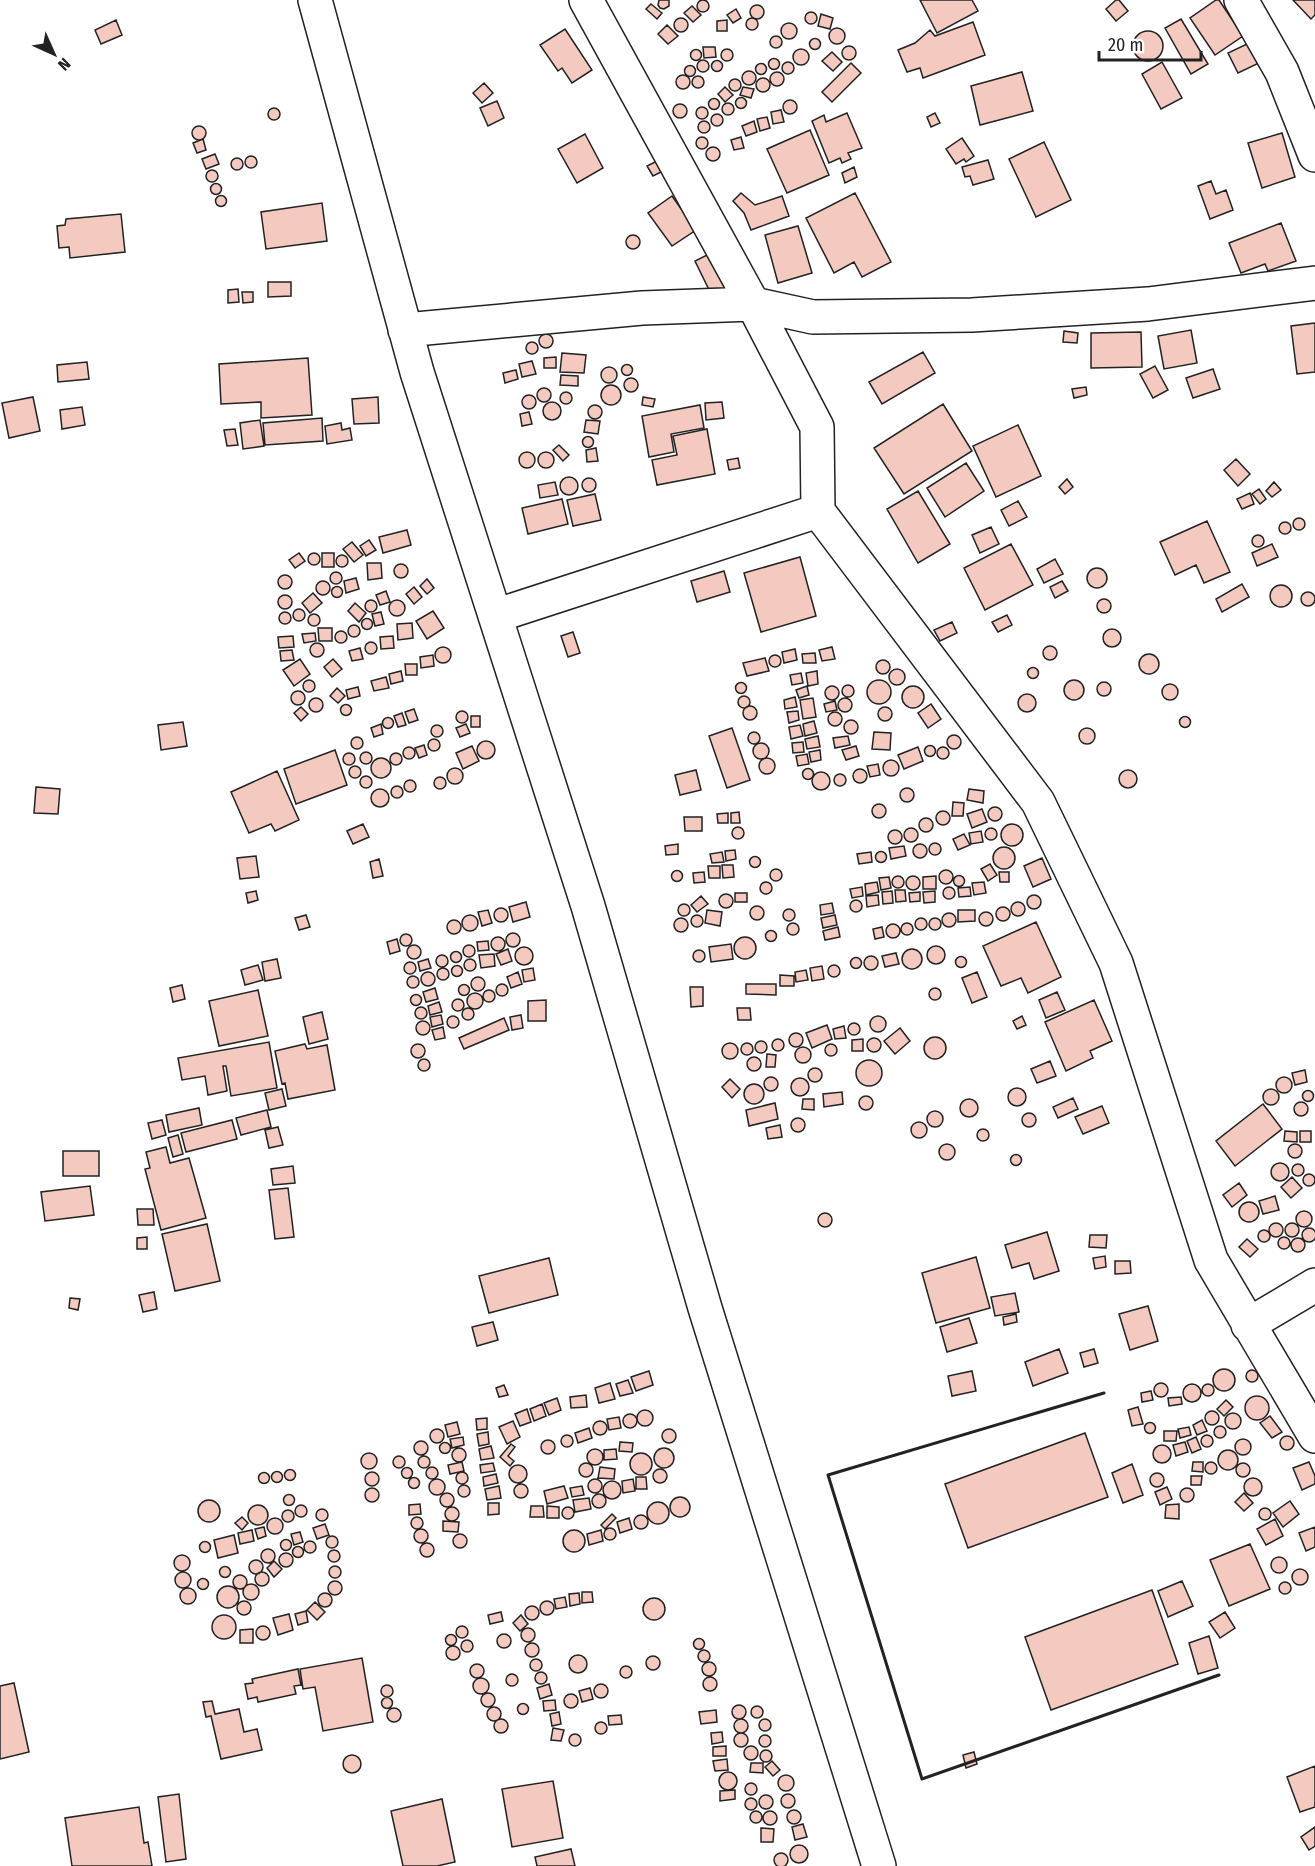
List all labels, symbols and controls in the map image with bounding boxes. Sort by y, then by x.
north arrow [24,24,84,84]
scale bar [1099,24,1201,62]
text: 20 m [1108,34,1143,56]
text: N [54,54,74,74]

